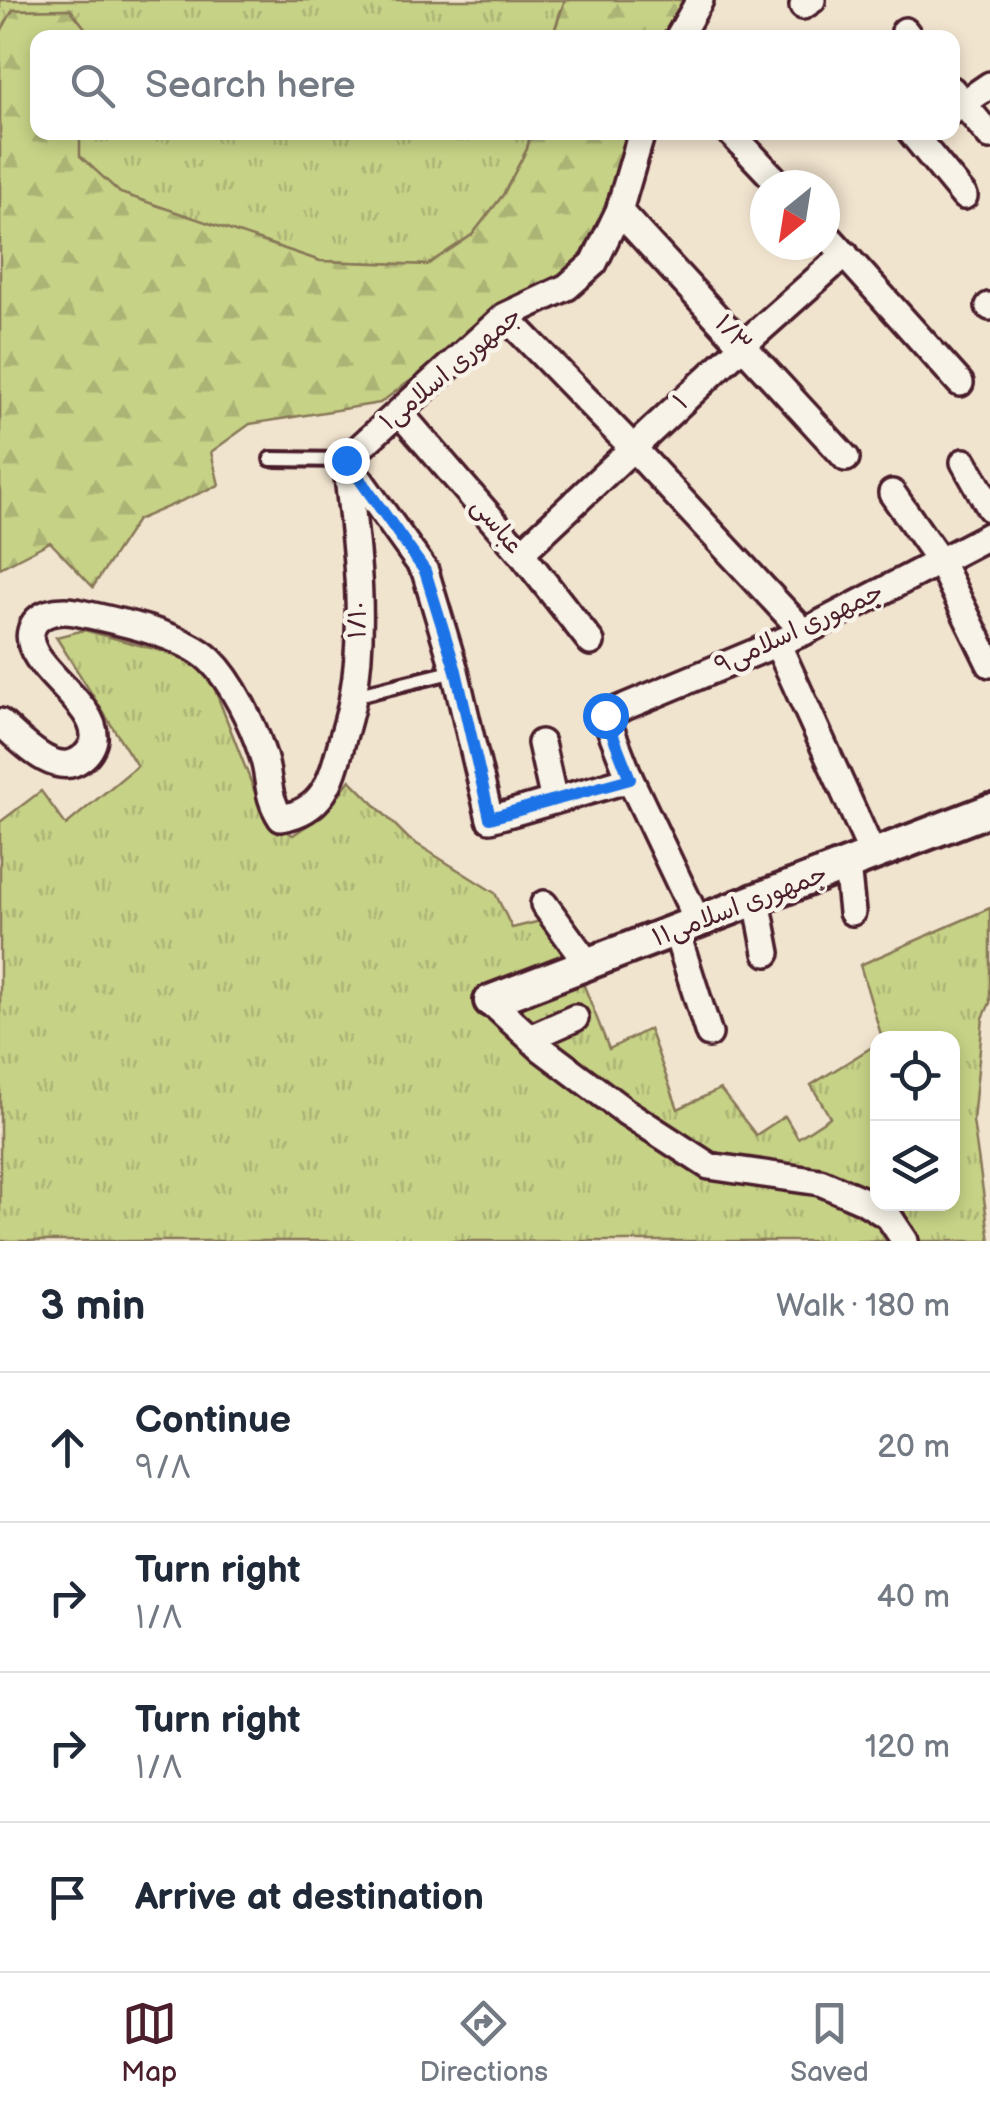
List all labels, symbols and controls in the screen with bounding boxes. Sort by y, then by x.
search box [30,30,960,140]
icon: search [65,58,120,113]
text: Search here [145,63,356,108]
north arrow [750,170,840,260]
street label: جمهوری اسلامی۱ [374,301,528,437]
street label: ۱/۳ [708,308,758,360]
street label: ۱ [667,388,695,416]
route end [324,438,370,484]
street label: عباسی [464,491,530,561]
street label: جمهوری اسلامی۹ [710,576,888,682]
street label: ۱/۱۰ [342,601,374,639]
route start [583,693,629,739]
street label: جمهوری اسلامی۱۱ [648,858,832,954]
map controls [870,1031,960,1211]
button: locate [870,1031,960,1121]
button: layers [870,1121,960,1211]
text: 3 min [40,1281,145,1332]
text: Walk · 180 m [776,1287,950,1326]
text: Continue [135,1398,291,1443]
icon: ahead [40,1420,95,1475]
text: 20 m [877,1428,950,1467]
text: ۹/۸ [135,1449,192,1488]
text: Turn right [135,1548,300,1593]
icon: right [40,1570,95,1625]
text: 40 m [877,1578,950,1617]
text: ۱/۸ [135,1599,183,1638]
text: Turn right [135,1698,300,1743]
icon: right [40,1720,95,1775]
text: 120 m [865,1728,950,1767]
text: ۱/۸ [135,1749,183,1788]
icon: arrive [40,1870,95,1925]
text: Arrive at destination [135,1875,484,1920]
tab: Map [121,1996,177,2089]
tab: Directions [419,1996,548,2089]
tab: Saved [790,1996,869,2089]

